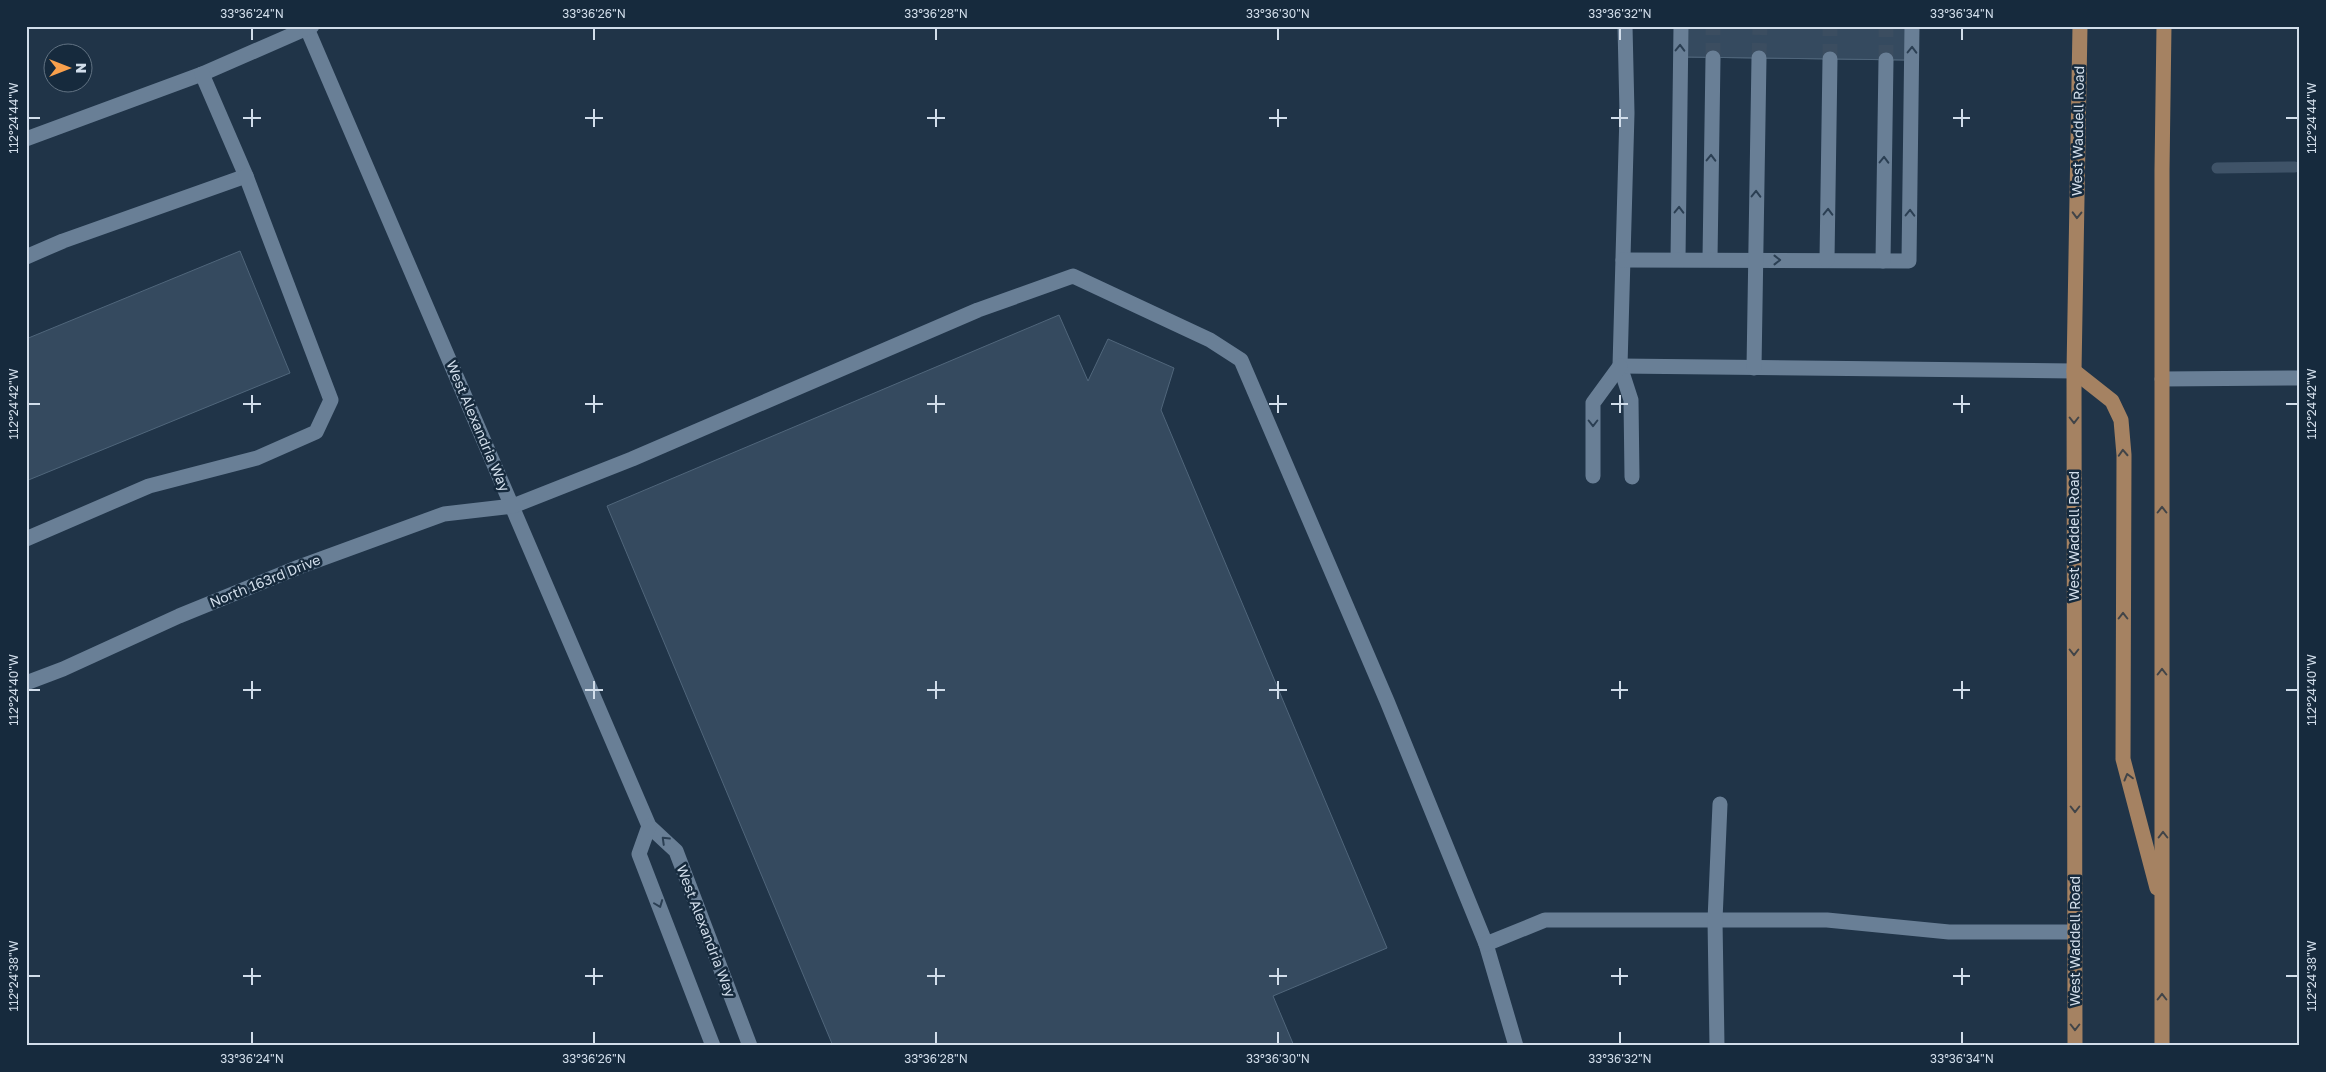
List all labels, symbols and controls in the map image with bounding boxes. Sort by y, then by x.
text: 33°36'24"N [220,6,284,21]
text: 33°36'26"N [562,6,626,21]
text: 33°36'28"N [904,6,968,21]
text: 33°36'30"N [1246,6,1310,21]
text: 33°36'32"N [1588,6,1652,21]
text: 33°36'34"N [1930,6,1994,21]
north arrow [42,42,92,92]
one-way arrow [1675,44,1685,52]
one-way arrow [1906,46,1917,54]
text: N [73,63,90,73]
street label: West Waddell Road [2068,66,2087,196]
text: 112°24'44"W [6,82,21,154]
text: 112°24'44"W [2304,82,2319,154]
one-way arrow [1706,154,1716,162]
one-way arrow [1879,155,1889,163]
one-way arrow [1751,189,1761,197]
one-way arrow [1674,206,1684,214]
one-way arrow [1823,207,1833,215]
one-way arrow [1905,208,1915,216]
one-way arrow [2072,212,2082,219]
one-way arrow [1774,255,1781,265]
street label: West Alexandria Way [443,358,514,494]
text: 112°24'42"W [6,368,21,439]
text: 112°24'42"W [2304,368,2319,439]
one-way arrow [2069,416,2079,424]
one-way arrow [1588,420,1598,428]
one-way arrow [2118,449,2129,457]
street label: West Waddell Road [2065,471,2082,601]
one-way arrow [2157,505,2167,513]
street label: North 163rd Drive [207,551,323,611]
one-way arrow [2118,611,2128,619]
one-way arrow [2069,648,2079,656]
text: 112°24'40"W [6,654,21,726]
text: 112°24'40"W [2304,654,2319,726]
one-way arrow [2157,668,2167,676]
one-way arrow [2123,774,2133,782]
one-way arrow [2070,805,2080,813]
one-way arrow [2158,830,2168,838]
one-way arrow [661,837,670,846]
street label: West Alexandria Way [673,862,740,1000]
street label: West Waddell Road [2066,876,2083,1006]
one-way arrow [653,899,663,908]
text: 112°24'38"W [6,940,21,1011]
text: 112°24'38"W [2304,940,2319,1011]
one-way arrow [2157,993,2167,1000]
one-way arrow [2070,1023,2080,1031]
text: 33°36'24"N [220,1051,284,1066]
text: 33°36'26"N [562,1051,626,1066]
text: 33°36'28"N [904,1051,968,1066]
text: 33°36'30"N [1246,1051,1310,1066]
text: 33°36'32"N [1588,1051,1652,1066]
text: 33°36'34"N [1930,1051,1994,1066]

